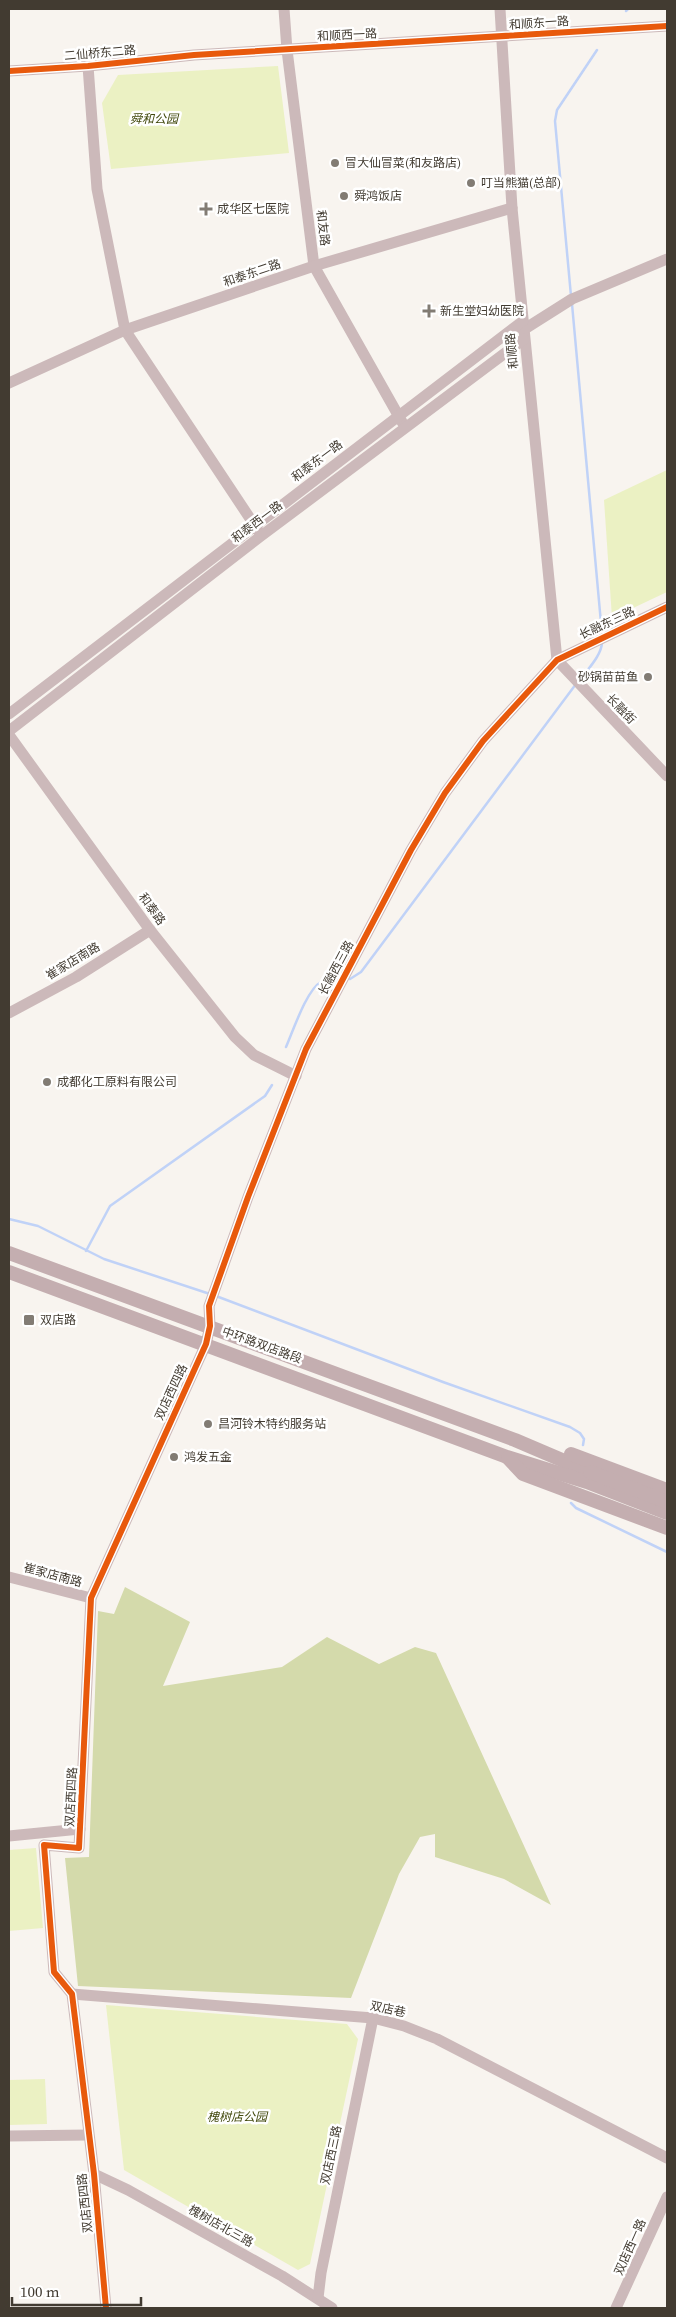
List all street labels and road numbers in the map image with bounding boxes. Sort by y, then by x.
street label: 和顺东一路 [509,13,569,33]
street label: 和顺西一路 [317,25,377,45]
street label: 二仙桥东二路 [63,42,137,64]
street label: 和友路 [313,209,333,247]
street label: 和泰东二路 [221,256,283,290]
street label: 和顺路 [502,332,522,370]
street label: 和泰东一路 [288,437,346,485]
street label: 和泰西一路 [228,498,286,546]
street label: 长融东三路 [576,603,638,643]
street label: 长融街 [603,690,639,728]
street label: 和泰路 [135,890,169,928]
street label: 长融西三路 [315,938,357,998]
street label: 崔家店南路 [43,939,103,983]
street label: 中环路双店路段 [220,1323,304,1367]
street label: 双店西四路 [151,1361,191,1423]
street label: 崔家店南路 [22,1560,84,1590]
street label: 双店西四路 [61,1767,81,1827]
street label: 双店巷 [369,1997,407,2021]
street label: 双店西三路 [317,2124,345,2186]
street label: 双店西四路 [74,2172,96,2234]
street label: 槐树店北三路 [186,2202,256,2250]
street label: 双店西一路 [610,2216,650,2278]

